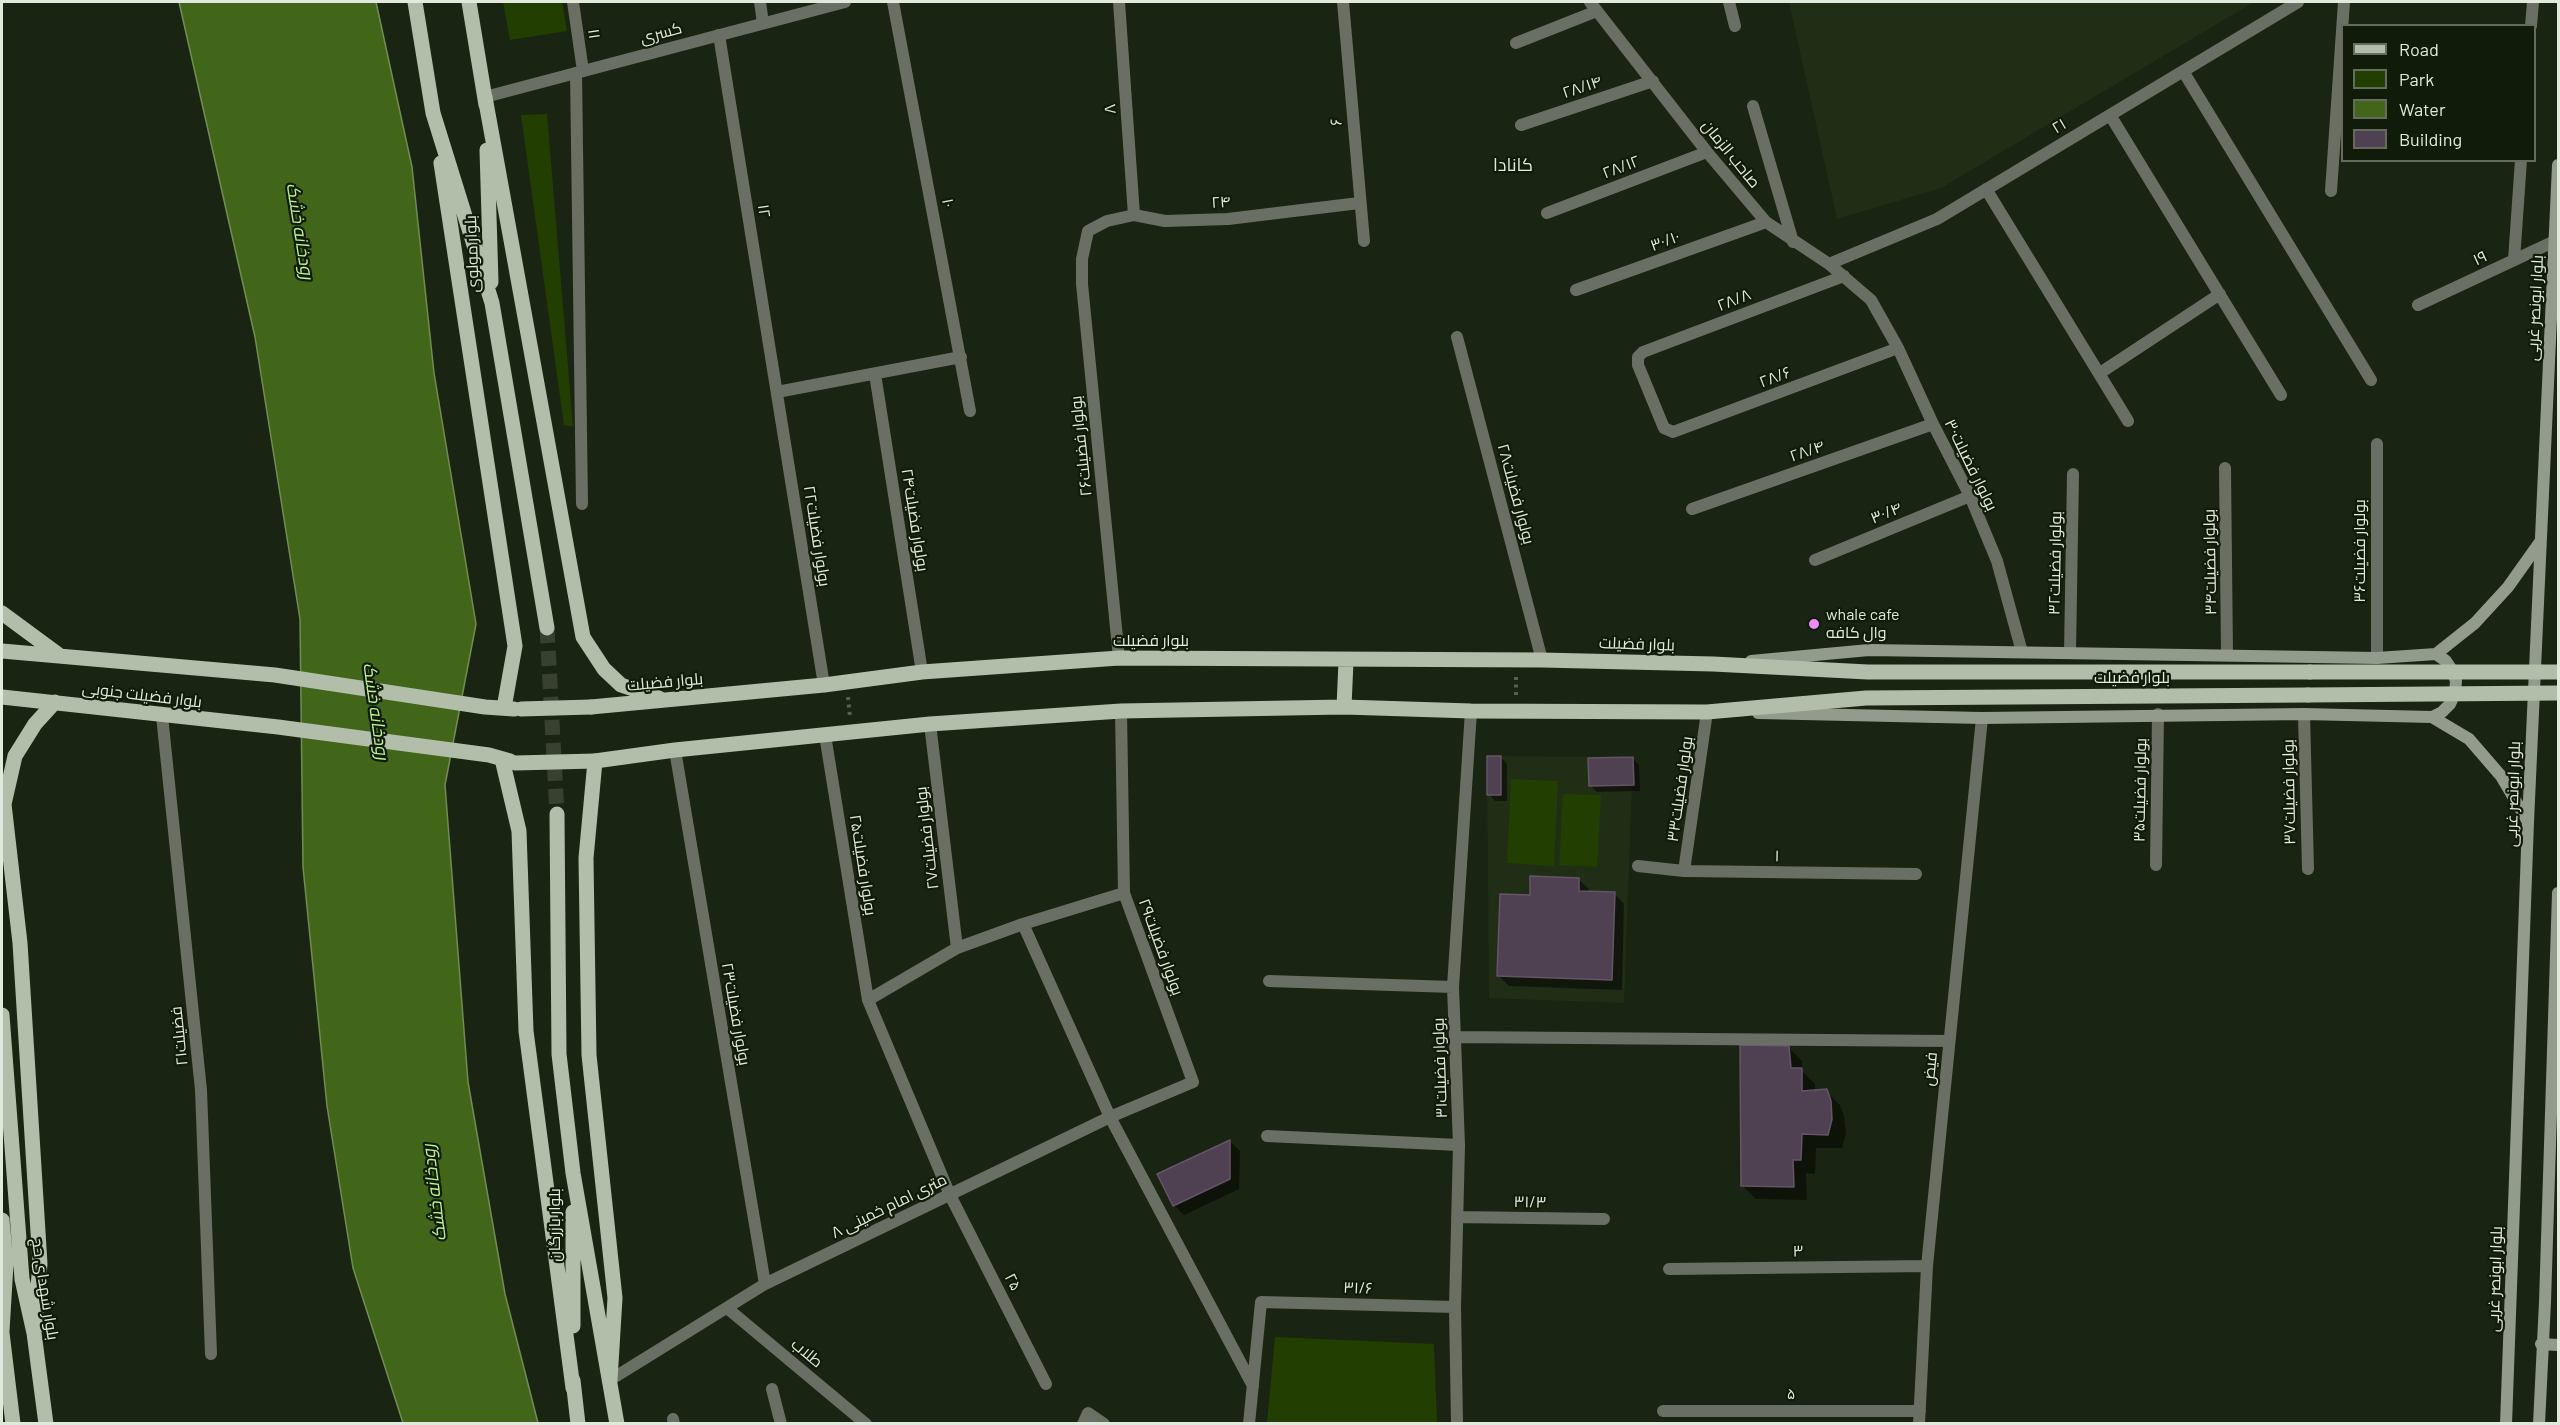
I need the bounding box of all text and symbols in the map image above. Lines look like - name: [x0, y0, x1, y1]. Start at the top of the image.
- street label: کسری: [638, 18, 684, 48]
- legend: [2341, 24, 2536, 162]
- street label: ۱۱: [584, 28, 604, 40]
- text: Road: [2399, 38, 2439, 60]
- text: Park: [2399, 68, 2434, 90]
- street label: ۲۸/۱۴: [1560, 72, 1604, 102]
- text: Water: [2399, 98, 2446, 120]
- street label: ۸: [1100, 103, 1120, 115]
- street label: ۲۱: [2048, 114, 2070, 138]
- street label: صاحب الزمان: [1698, 116, 1764, 192]
- street label: ۶: [1326, 117, 1346, 127]
- text: Building: [2399, 128, 2462, 150]
- street label: ۲۸/۱۲: [1600, 151, 1642, 183]
- district label: کانادا: [1493, 154, 1533, 176]
- water label: رودخانه خشک: [282, 181, 318, 281]
- street label: ۲۴: [1211, 192, 1231, 212]
- street label: ۱۰: [938, 197, 958, 209]
- street label: ۱۲: [753, 203, 775, 219]
- street label: بلوار مولوی: [461, 215, 483, 293]
- street label: ۳۰/۱۰: [1648, 227, 1682, 255]
- street label: ۱۹: [2470, 247, 2490, 269]
- street label: بلوار ابونصر غربی: [2523, 255, 2547, 361]
- street label: ۲۸/۸: [1714, 285, 1754, 315]
- street label: ۲۸/۶: [1756, 362, 1794, 392]
- street label: بولوار فضیلت۲۶: [1066, 395, 1096, 497]
- street label: بولوار فضیلت۳۰: [1941, 416, 2001, 514]
- street label: ۲۸/۴: [1787, 436, 1827, 466]
- street label: بولوار فضیلت۲۸: [1493, 442, 1539, 546]
- street label: بولوار فضیلت۲۴: [897, 467, 933, 573]
- street label: بولوار فضیلت۲۲: [800, 484, 834, 588]
- street label: ۳۰/۴: [1868, 498, 1904, 528]
- street label: بولوار فضیلت۳۶: [2350, 499, 2370, 603]
- street label: بولوار فضیلت۳۴: [2199, 509, 2221, 615]
- street label: بولوار فضیلت۳۲: [2044, 511, 2066, 615]
- place label: whale cafe وال کافه: [1826, 605, 1900, 643]
- marker: whale cafe وال کافه: [1807, 617, 1821, 631]
- street label: بلوار فضیلت: [1113, 631, 1189, 651]
- street label: بلوار فضیلت: [1599, 633, 1675, 655]
- water label: رودخانه خشک: [359, 661, 393, 761]
- street label: بلوار فضیلت: [2094, 668, 2170, 688]
- street label: بلوار فضیلت: [626, 669, 704, 695]
- street label: بلوار فضیلت جنوبی: [81, 678, 203, 712]
- street label: بولوار فضیلت۳۳: [1663, 735, 1697, 843]
- street label: بولوار فضیلت۳۵: [2129, 738, 2151, 842]
- street label: بولوار فضیلت۳۷: [2278, 739, 2300, 845]
- street label: بلوار ابونصر غربی: [2502, 741, 2524, 847]
- street label: بولوار فضیلت۲۷: [911, 786, 943, 890]
- street label: بولوار فضیلت۲۵: [846, 813, 880, 917]
- street label: ۱: [1774, 846, 1780, 866]
- street label: بولوار فضیلت۲۹: [1135, 896, 1187, 998]
- street label: بولوار فضیلت۲۳: [718, 961, 754, 1067]
- street label: فضیلت۲۱: [166, 1005, 192, 1067]
- street label: بولوار فضیلت۳۱: [1429, 1017, 1451, 1119]
- street label: فیض: [1919, 1051, 1941, 1087]
- water label: رودخانه خشک: [417, 1143, 451, 1243]
- street label: ۸ متری امام خمینی: [828, 1170, 950, 1242]
- street label: بلوار بازرگان: [545, 1188, 565, 1262]
- street label: ۳۱/۳: [1513, 1192, 1547, 1212]
- street label: بلوار ابونصر غربی: [2484, 1226, 2506, 1332]
- street label: بلوار شهدای حج: [27, 1237, 63, 1341]
- street label: ۳: [1792, 1241, 1804, 1261]
- street label: ۲۵: [1001, 1270, 1025, 1294]
- street label: ۳۱/۶: [1343, 1278, 1373, 1298]
- street label: طلاب: [787, 1334, 827, 1372]
- street label: ۵: [1787, 1384, 1795, 1404]

